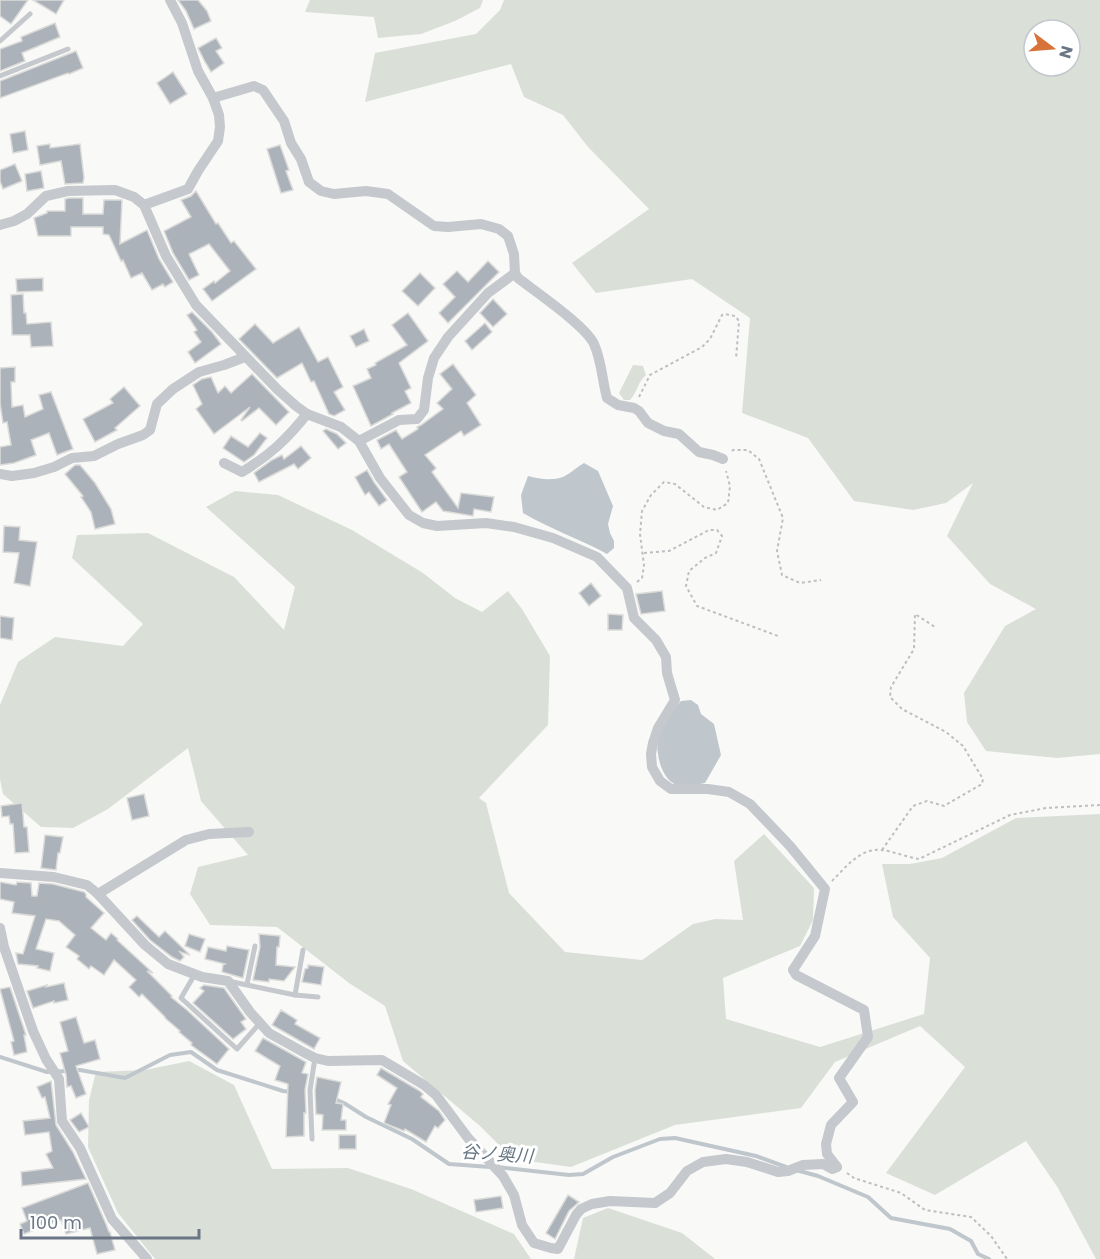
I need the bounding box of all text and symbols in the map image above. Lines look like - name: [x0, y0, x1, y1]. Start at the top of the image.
- north arrow: [1022, 18, 1082, 78]
- text: N: [1053, 43, 1079, 61]
- water label: 谷ノ奥川: [460, 1139, 536, 1169]
- scale bar: [21, 1202, 200, 1240]
- text: 100 m: [30, 1210, 82, 1235]

